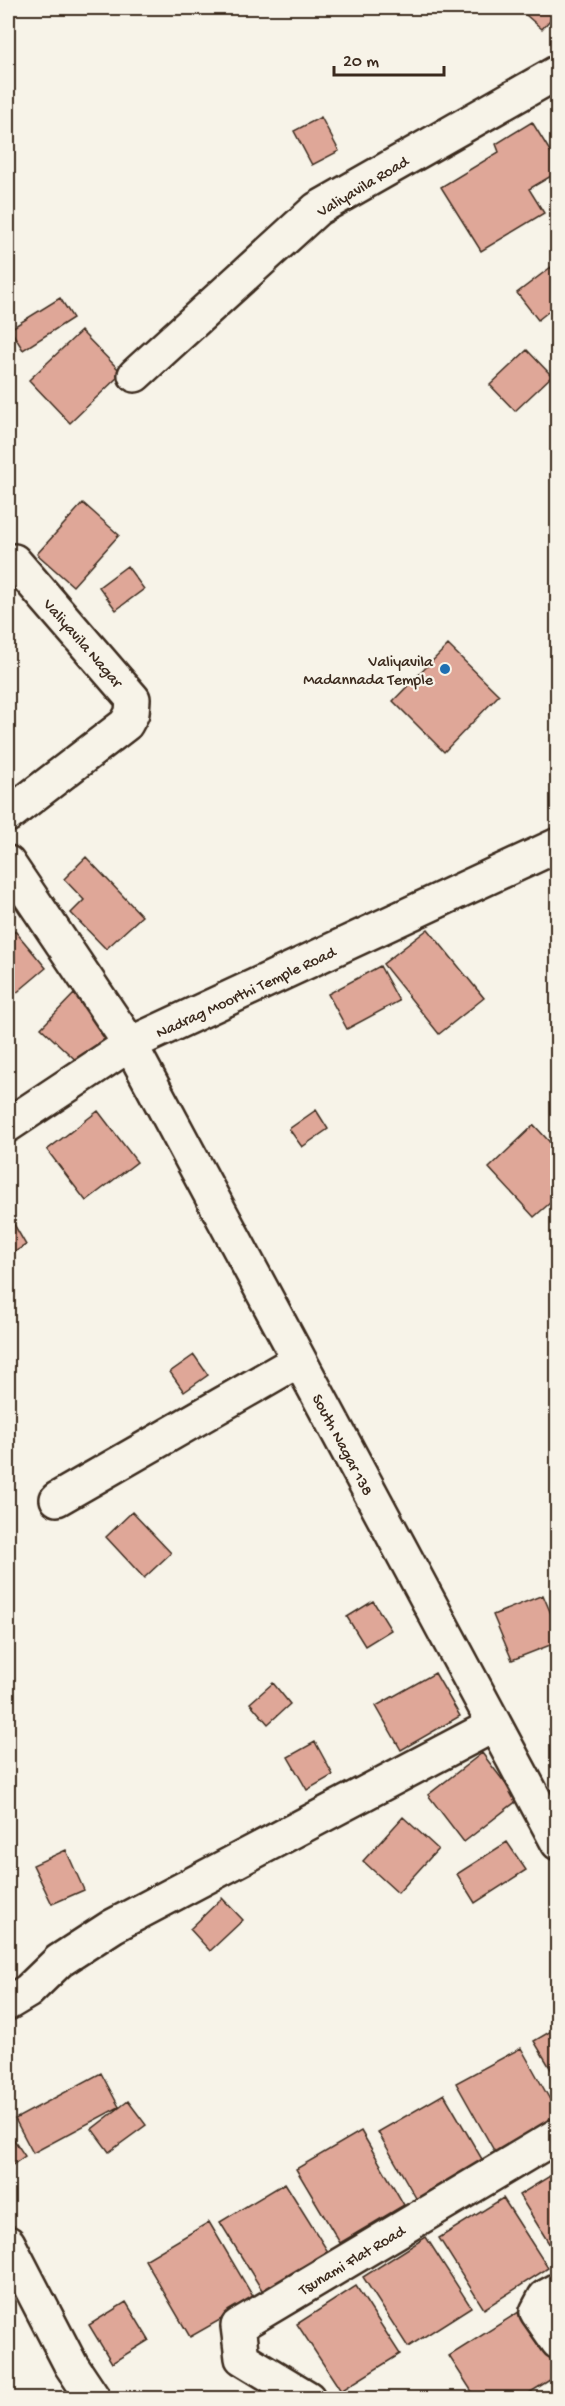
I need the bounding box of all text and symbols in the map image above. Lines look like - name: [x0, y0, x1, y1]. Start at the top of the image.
- scale bar: [334, 39, 444, 77]
- text: 20 m: [343, 52, 379, 73]
- street label: Valiyavila Road: [314, 152, 414, 223]
- street label: Valiyavila Nagar: [37, 595, 126, 694]
- place label: Valiyavila Madannada Temple: [303, 654, 434, 691]
- marker: Valiyavila Madannada Temple: [438, 662, 452, 676]
- street label: Nadrag Moorthi Temple Road: [154, 943, 341, 1044]
- street label: South Nagar 138: [306, 1392, 376, 1500]
- street label: Tsunami Flat Road: [295, 2222, 411, 2302]

